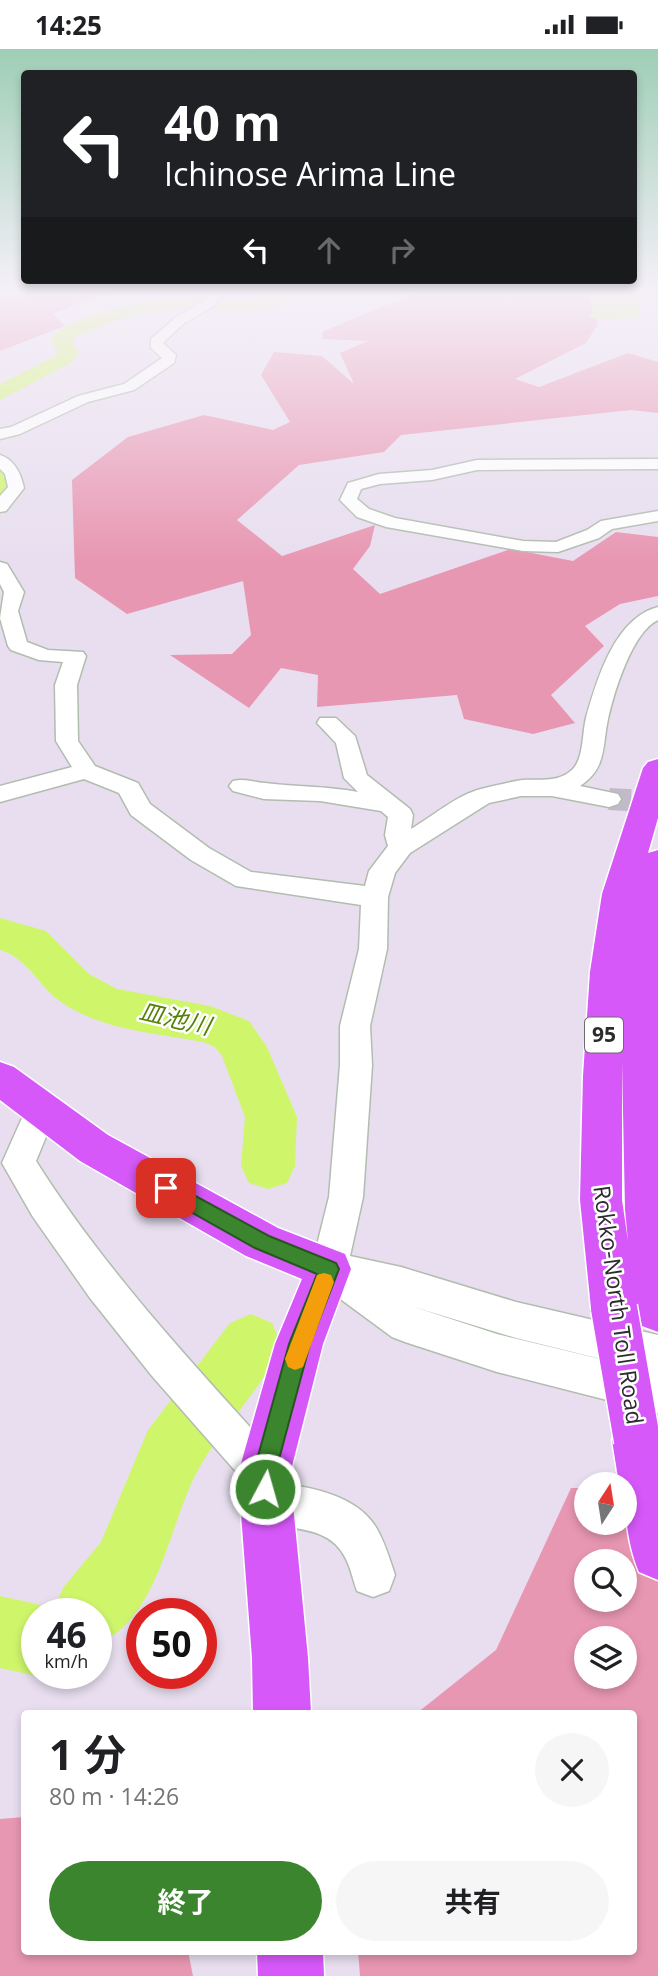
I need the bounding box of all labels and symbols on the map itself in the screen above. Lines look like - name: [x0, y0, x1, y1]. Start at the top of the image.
- water label: 皿池川: [137, 993, 217, 1042]
- road number: 95: [585, 1017, 623, 1053]
- pin: [136, 1158, 196, 1218]
- street label: Rokko-North Toll Road: [586, 1183, 652, 1427]
- position arrow: [228, 1452, 302, 1526]
- north arrow: [574, 1472, 637, 1535]
- speed limit sign: 50: [126, 1598, 217, 1689]

